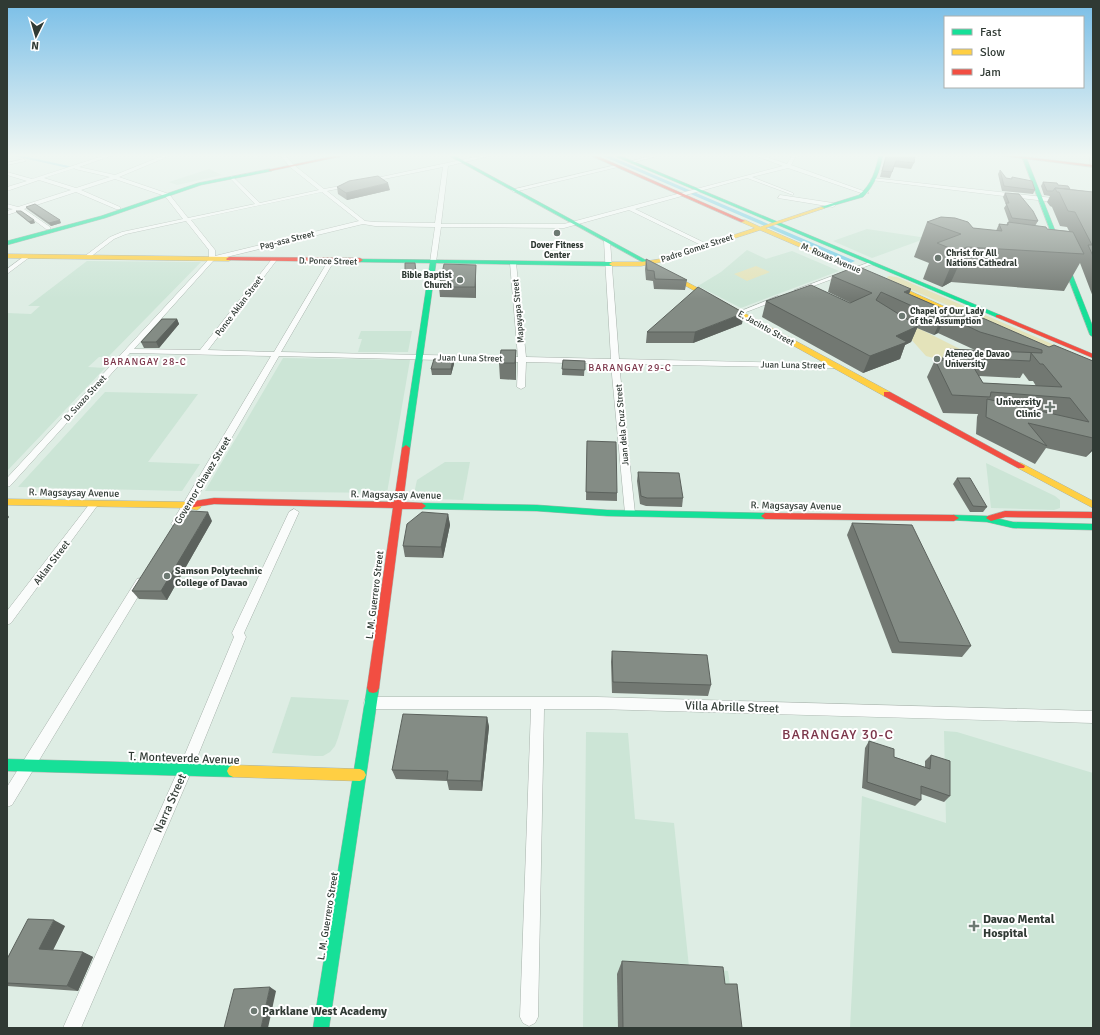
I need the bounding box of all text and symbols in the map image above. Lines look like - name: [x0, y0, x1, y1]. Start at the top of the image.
- north arrow: [16, 16, 56, 56]
- legend: [944, 16, 1084, 88]
- text: Fast: [980, 25, 1001, 40]
- text: N: [31, 39, 40, 52]
- text: Slow: [980, 45, 1005, 60]
- text: Jam: [980, 65, 1001, 80]
- street label: Pag-asa Street: [259, 228, 316, 253]
- marker: Dover Fitness Center: [552, 228, 562, 238]
- street label: Padre Gomez Street: [660, 232, 735, 265]
- place label: Dover Fitness Center: [530, 240, 584, 261]
- street label: M. Roxas Avenue: [799, 241, 863, 276]
- place label: Christ for All Nations Cathedral: [946, 248, 1017, 269]
- marker: Christ for All Nations Cathedral: [933, 253, 943, 263]
- street label: D. Ponce Street: [299, 255, 357, 268]
- place label: Bible Baptist Church: [401, 270, 453, 291]
- street label: Ponce Aklan Street: [213, 274, 266, 339]
- marker: Bible Baptist Church: [455, 275, 465, 285]
- street label: Mapayapa Street: [510, 278, 527, 344]
- place label: Chapel of Our Lady of the Assumption: [910, 306, 985, 327]
- street label: E. Jacinto Street: [736, 308, 796, 348]
- marker: Chapel of Our Lady of the Assumption: [897, 311, 907, 321]
- place label: Ateneo de Davao University: [945, 349, 1010, 370]
- street label: Juan Luna Street: [438, 352, 502, 365]
- marker: Ateneo de Davao University: [932, 354, 942, 364]
- district label: BARANGAY 28-C: [103, 356, 187, 368]
- street label: Juan Luna Street: [761, 359, 825, 372]
- district label: BARANGAY 29-C: [588, 362, 672, 374]
- street label: D. Suazo Street: [62, 373, 109, 424]
- street label: Juan dela Cruz Street: [613, 384, 632, 466]
- place label: University Clinic: [996, 396, 1041, 420]
- marker: University Clinic: [1044, 401, 1056, 413]
- street label: Governor Chavez Street: [172, 434, 234, 526]
- street label: R. Magsaysay Avenue: [29, 486, 119, 500]
- street label: R. Magsaysay Avenue: [351, 488, 441, 502]
- street label: R. Magsaysay Avenue: [751, 499, 841, 513]
- street label: Aklan Street: [31, 538, 73, 587]
- street label: L. M. Guerrero Street: [364, 550, 386, 640]
- place label: Samson Polytechnic College of Davao: [175, 565, 263, 589]
- marker: Samson Polytechnic College of Davao: [162, 571, 172, 581]
- street label: Villa Abrille Street: [685, 698, 779, 717]
- district label: BARANGAY 30-C: [782, 726, 894, 743]
- street label: T. Monteverde Avenue: [128, 749, 240, 768]
- street label: Narra Street: [151, 771, 190, 835]
- street label: L. M. Guerrero Street: [315, 871, 341, 961]
- place label: Davao Mental Hospital: [983, 912, 1055, 941]
- marker: Davao Mental Hospital: [968, 920, 980, 932]
- place label: Parklane West Academy: [262, 1004, 387, 1019]
- marker: Parklane West Academy: [249, 1006, 259, 1016]

